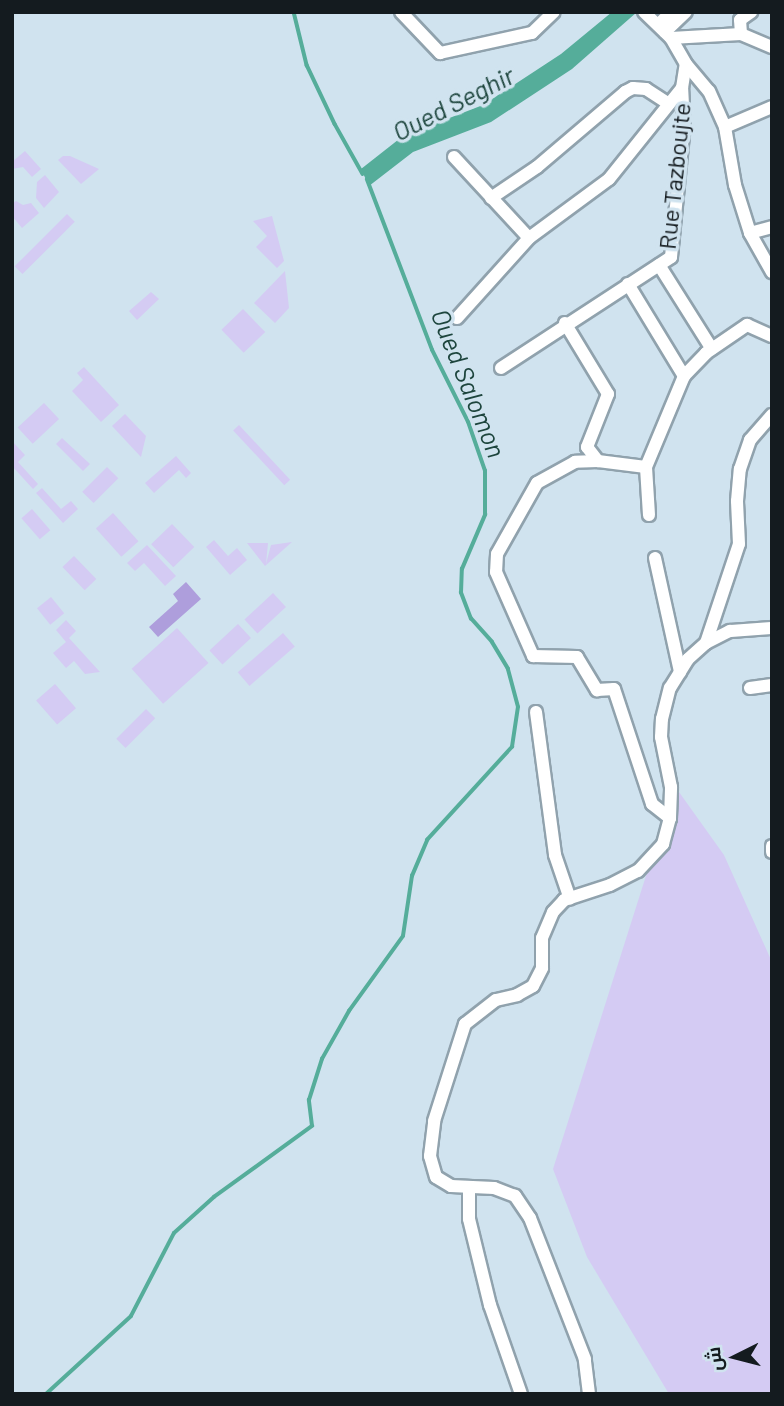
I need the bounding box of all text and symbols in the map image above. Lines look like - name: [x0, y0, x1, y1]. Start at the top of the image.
- water label: Oued Seghir: [387, 59, 519, 147]
- street label: Rue Tazboujte: [652, 101, 696, 251]
- water label: Oued Salomon: [425, 304, 513, 462]
- north arrow: [700, 1322, 770, 1392]
- text: ش: [701, 1346, 726, 1373]

